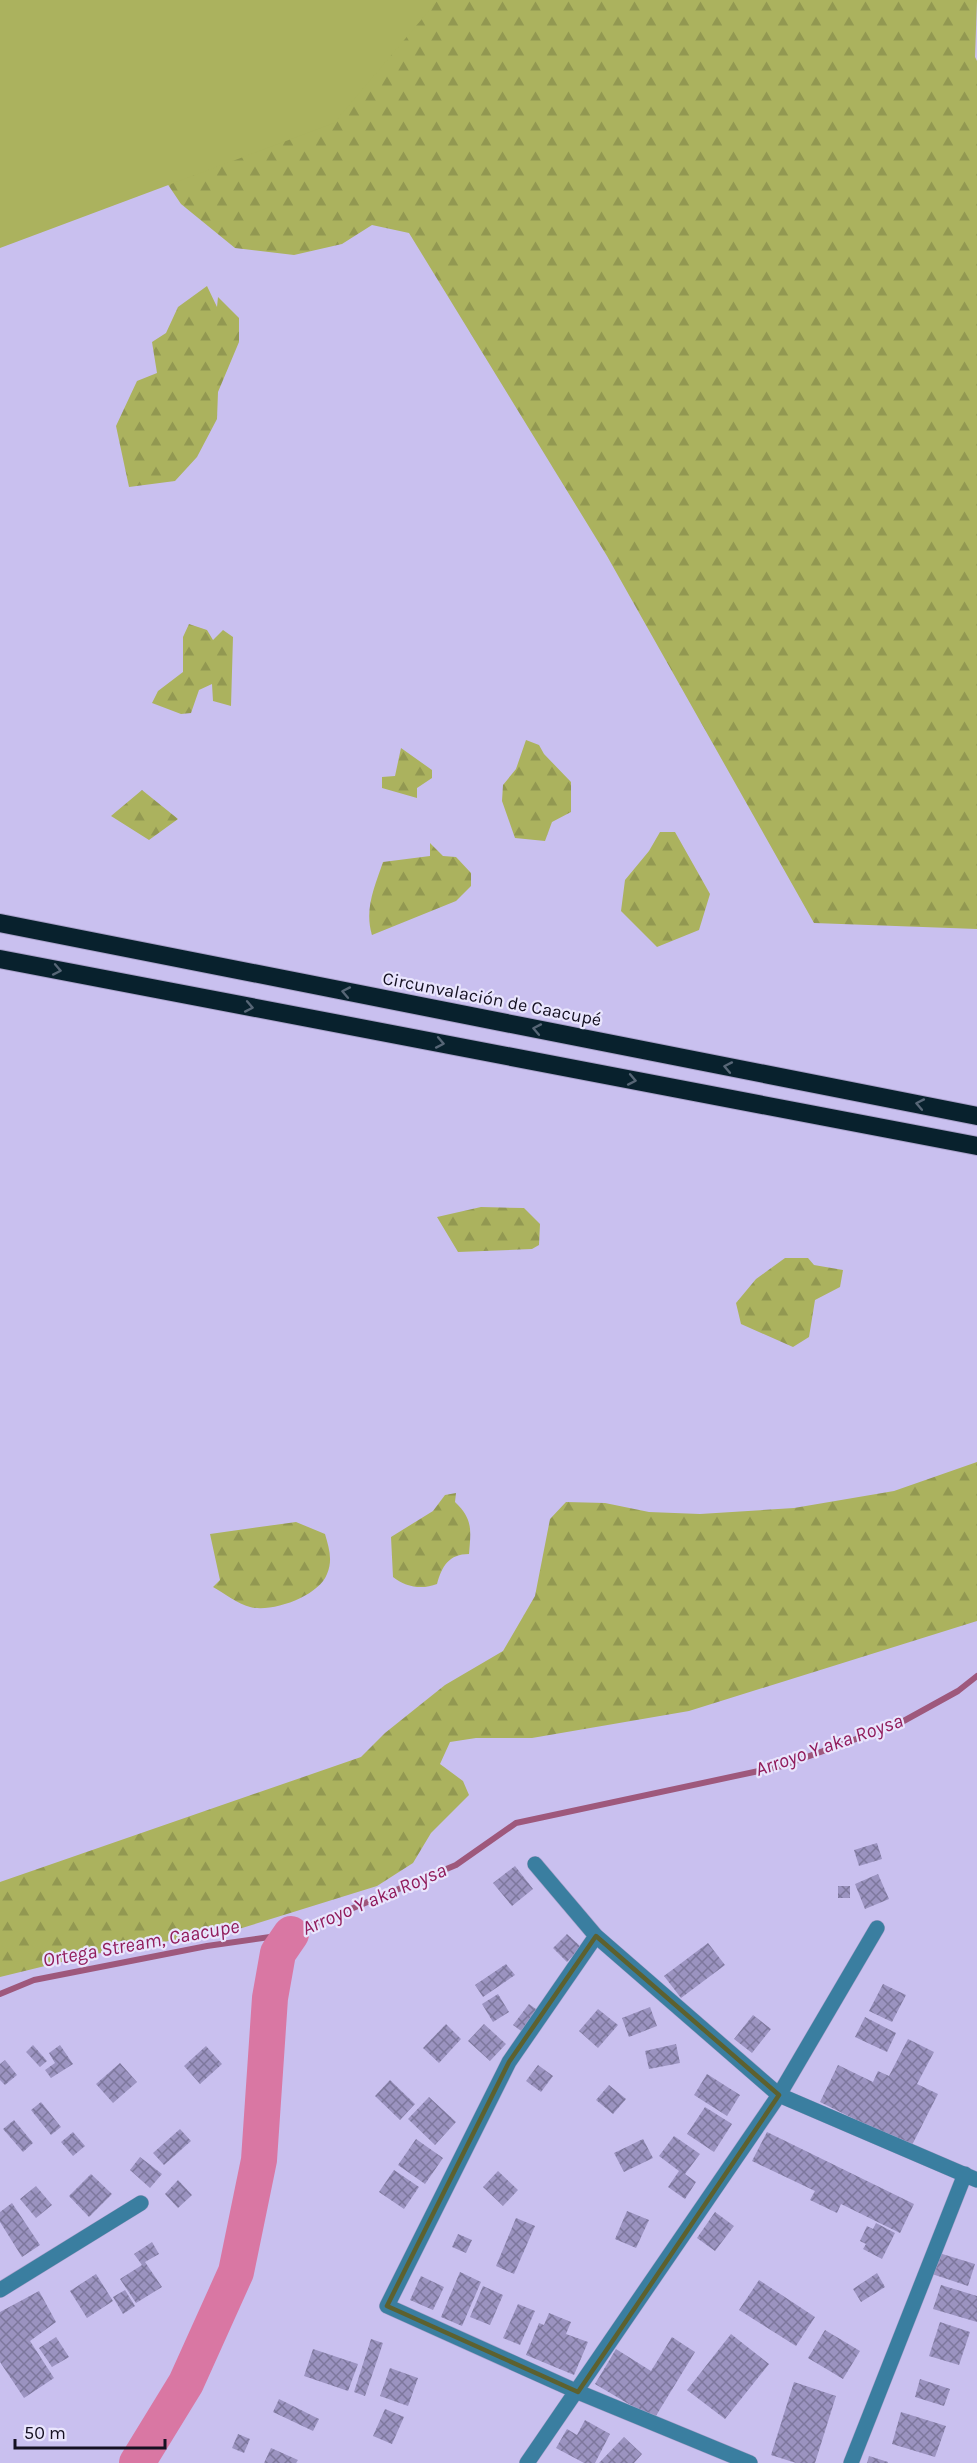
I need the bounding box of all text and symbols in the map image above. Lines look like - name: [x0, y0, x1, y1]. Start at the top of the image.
- one-way arrow: [52, 963, 62, 976]
- street label: Circunvalación de Caacupé: [381, 967, 603, 1031]
- one-way arrow: [341, 986, 351, 999]
- one-way arrow: [244, 1000, 254, 1013]
- one-way arrow: [532, 1023, 542, 1036]
- one-way arrow: [435, 1036, 445, 1049]
- one-way arrow: [724, 1061, 734, 1074]
- one-way arrow: [627, 1073, 637, 1086]
- one-way arrow: [915, 1099, 925, 1112]
- water label: Arroyo Y aka Roysa: [752, 1709, 906, 1781]
- water label: Arroyo Y aka Roysa: [298, 1858, 450, 1940]
- water label: Ortega Stream, Caacupe: [41, 1914, 241, 1972]
- scale bar: [15, 2412, 165, 2450]
- text: 50 m: [24, 2422, 66, 2444]

